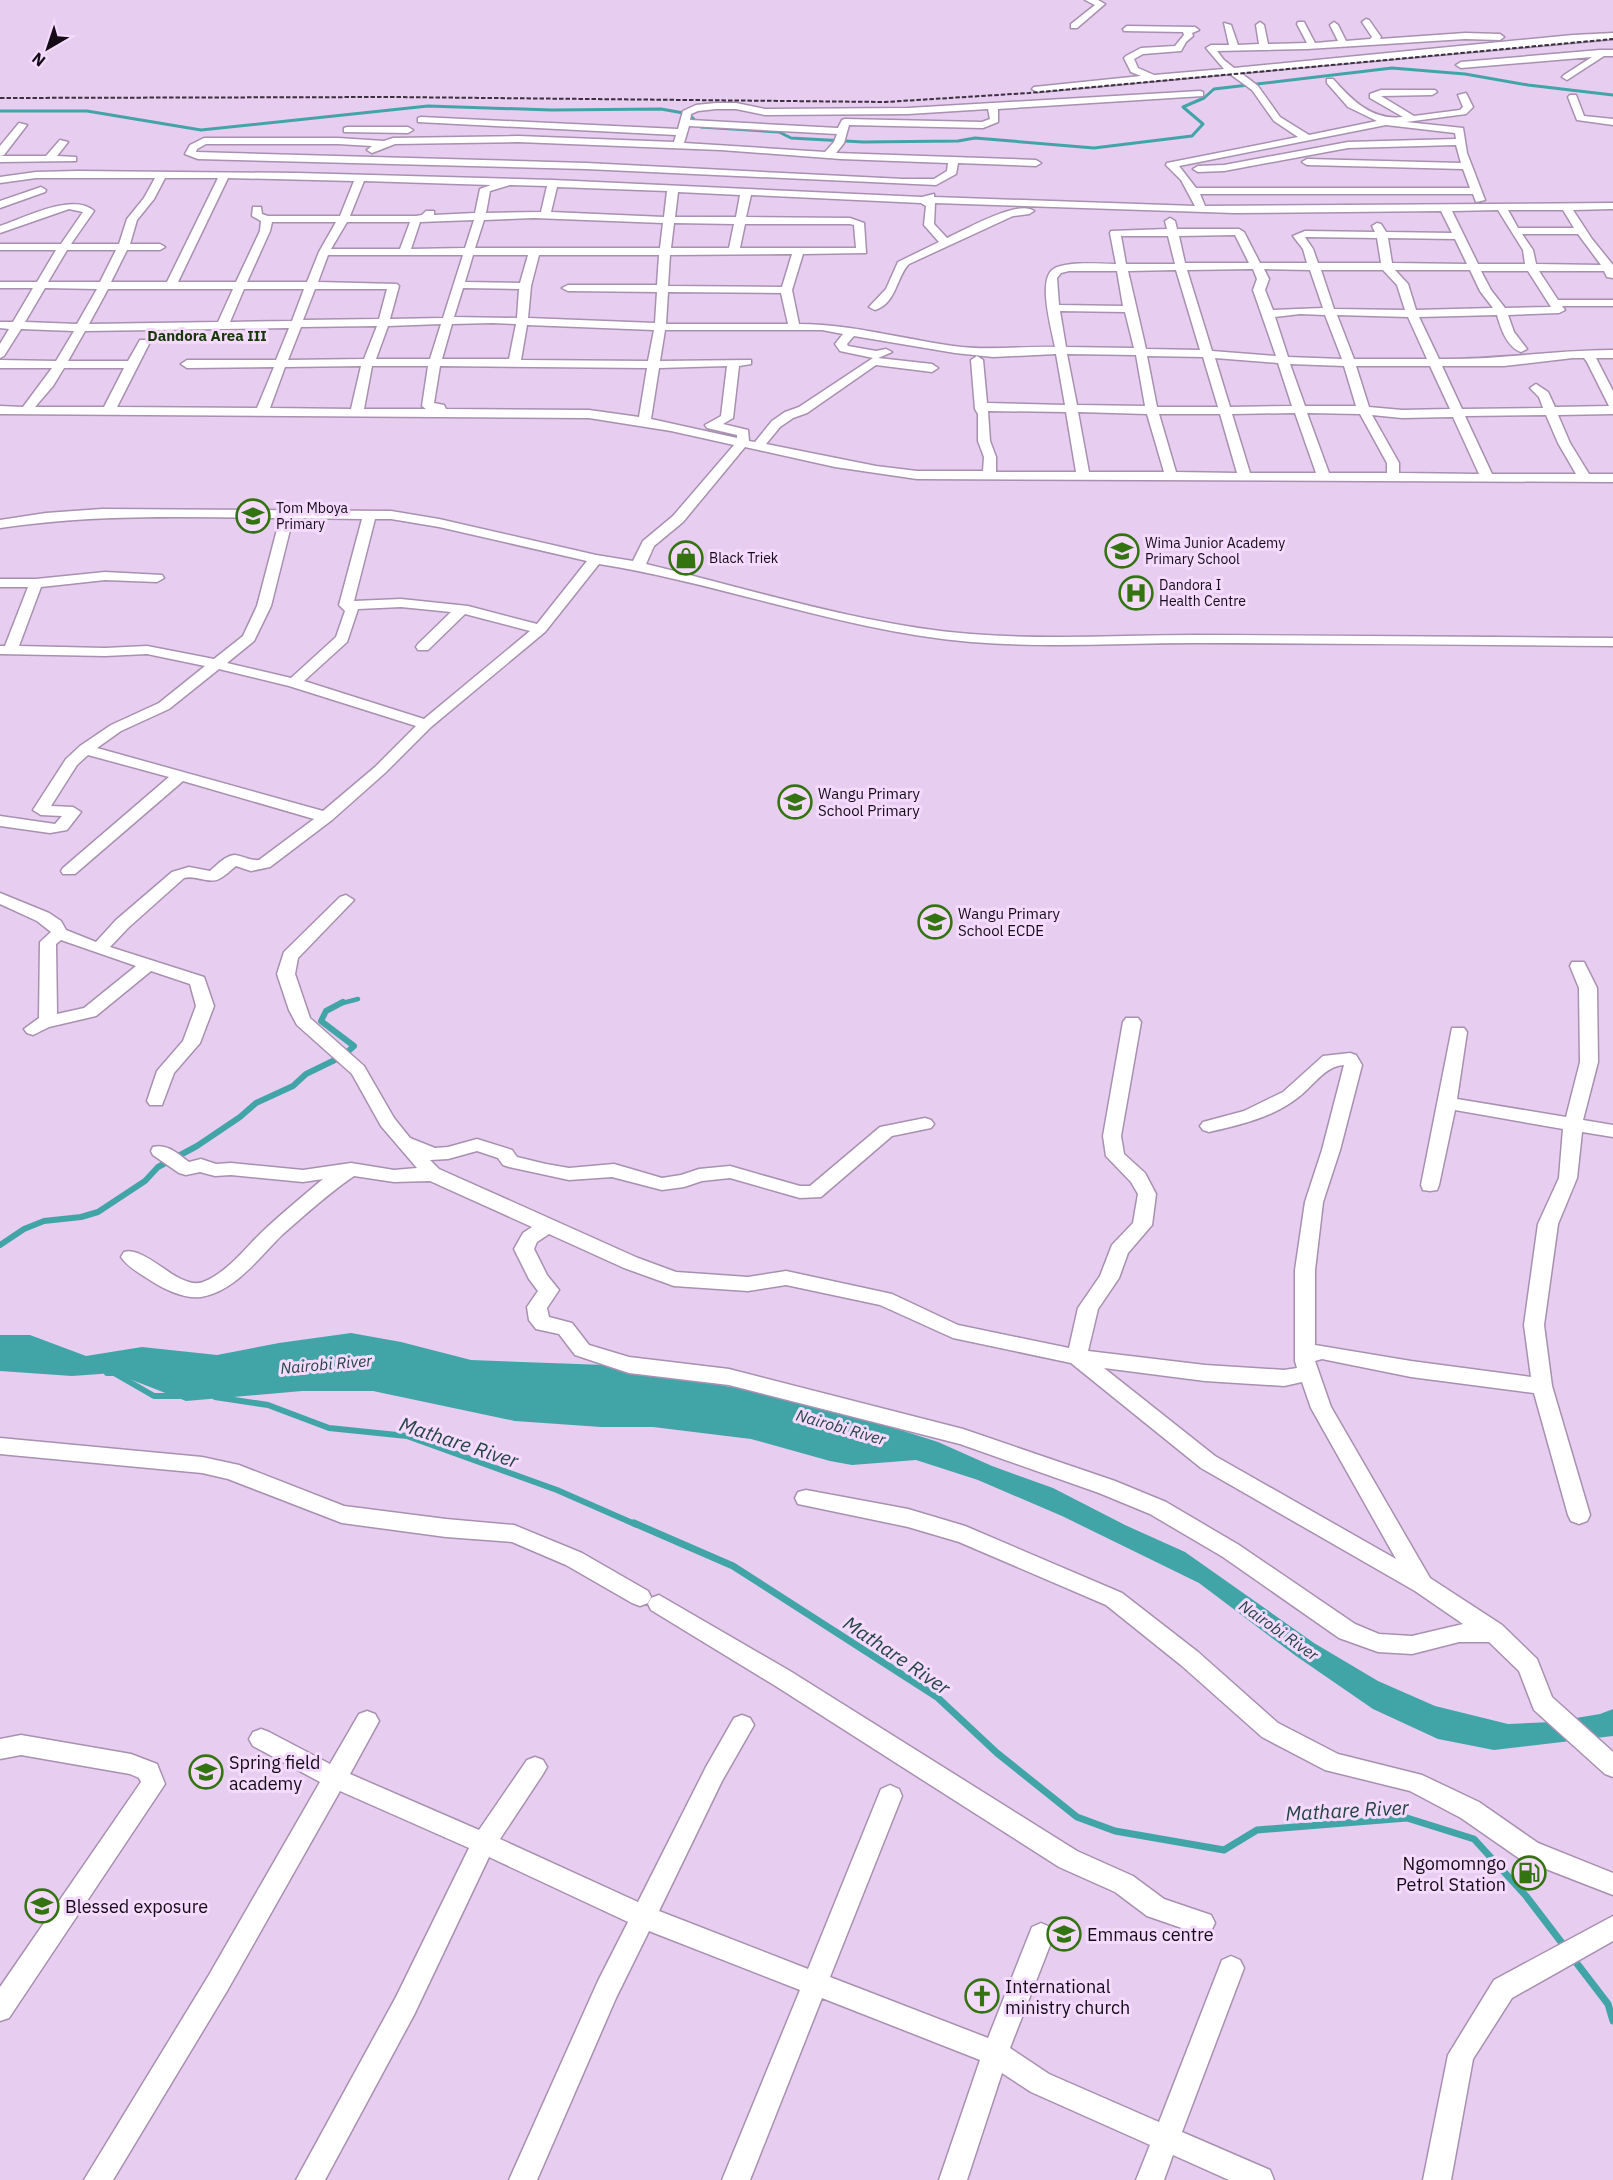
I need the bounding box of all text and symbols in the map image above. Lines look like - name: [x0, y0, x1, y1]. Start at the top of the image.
- north arrow: [18, 18, 78, 78]
- text: N: [28, 48, 49, 71]
- district label: Dandora Area III: [147, 326, 267, 345]
- school or university icon: Tom Mboya Primary: [235, 498, 271, 534]
- place label: Tom Mboya Primary: [276, 499, 349, 533]
- school or university icon: Wima Junior Academy Primary School: [1104, 533, 1140, 569]
- place label: Wima Junior Academy Primary School: [1145, 534, 1285, 568]
- shop icon: Black Triek: [668, 540, 704, 576]
- place label: Black Triek: [709, 549, 779, 567]
- hospital icon: Dandora I Health Centre: [1118, 575, 1154, 611]
- place label: Dandora I Health Centre: [1159, 576, 1246, 610]
- school or university icon: Wangu Primary School Primary: [777, 784, 813, 820]
- place label: Wangu Primary School Primary: [818, 784, 921, 820]
- school or university icon: Wangu Primary School ECDE: [917, 904, 953, 940]
- place label: Wangu Primary School ECDE: [958, 904, 1061, 940]
- water label: Nairobi River: [279, 1350, 374, 1378]
- water label: Nairobi River: [794, 1405, 889, 1450]
- water label: Mathare River: [396, 1410, 523, 1474]
- water label: Nairobi River: [1236, 1595, 1323, 1665]
- water label: Mathare River: [838, 1609, 956, 1701]
- place label: Spring field academy: [229, 1751, 320, 1795]
- school or university icon: Spring field academy: [188, 1754, 224, 1790]
- water label: Mathare River: [1285, 1793, 1410, 1827]
- place label: Ngomomngo Petrol Station: [1396, 1852, 1506, 1896]
- fuel station icon: Ngomomngo Petrol Station: [1511, 1855, 1547, 1891]
- school or university icon: Blessed exposure: [24, 1888, 60, 1924]
- place label: Blessed exposure: [65, 1895, 208, 1918]
- school or university icon: Emmaus centre: [1046, 1916, 1082, 1952]
- place label: Emmaus centre: [1087, 1923, 1214, 1946]
- place label: International ministry church: [1005, 1975, 1130, 2019]
- church icon: International ministry church: [964, 1978, 1000, 2014]

